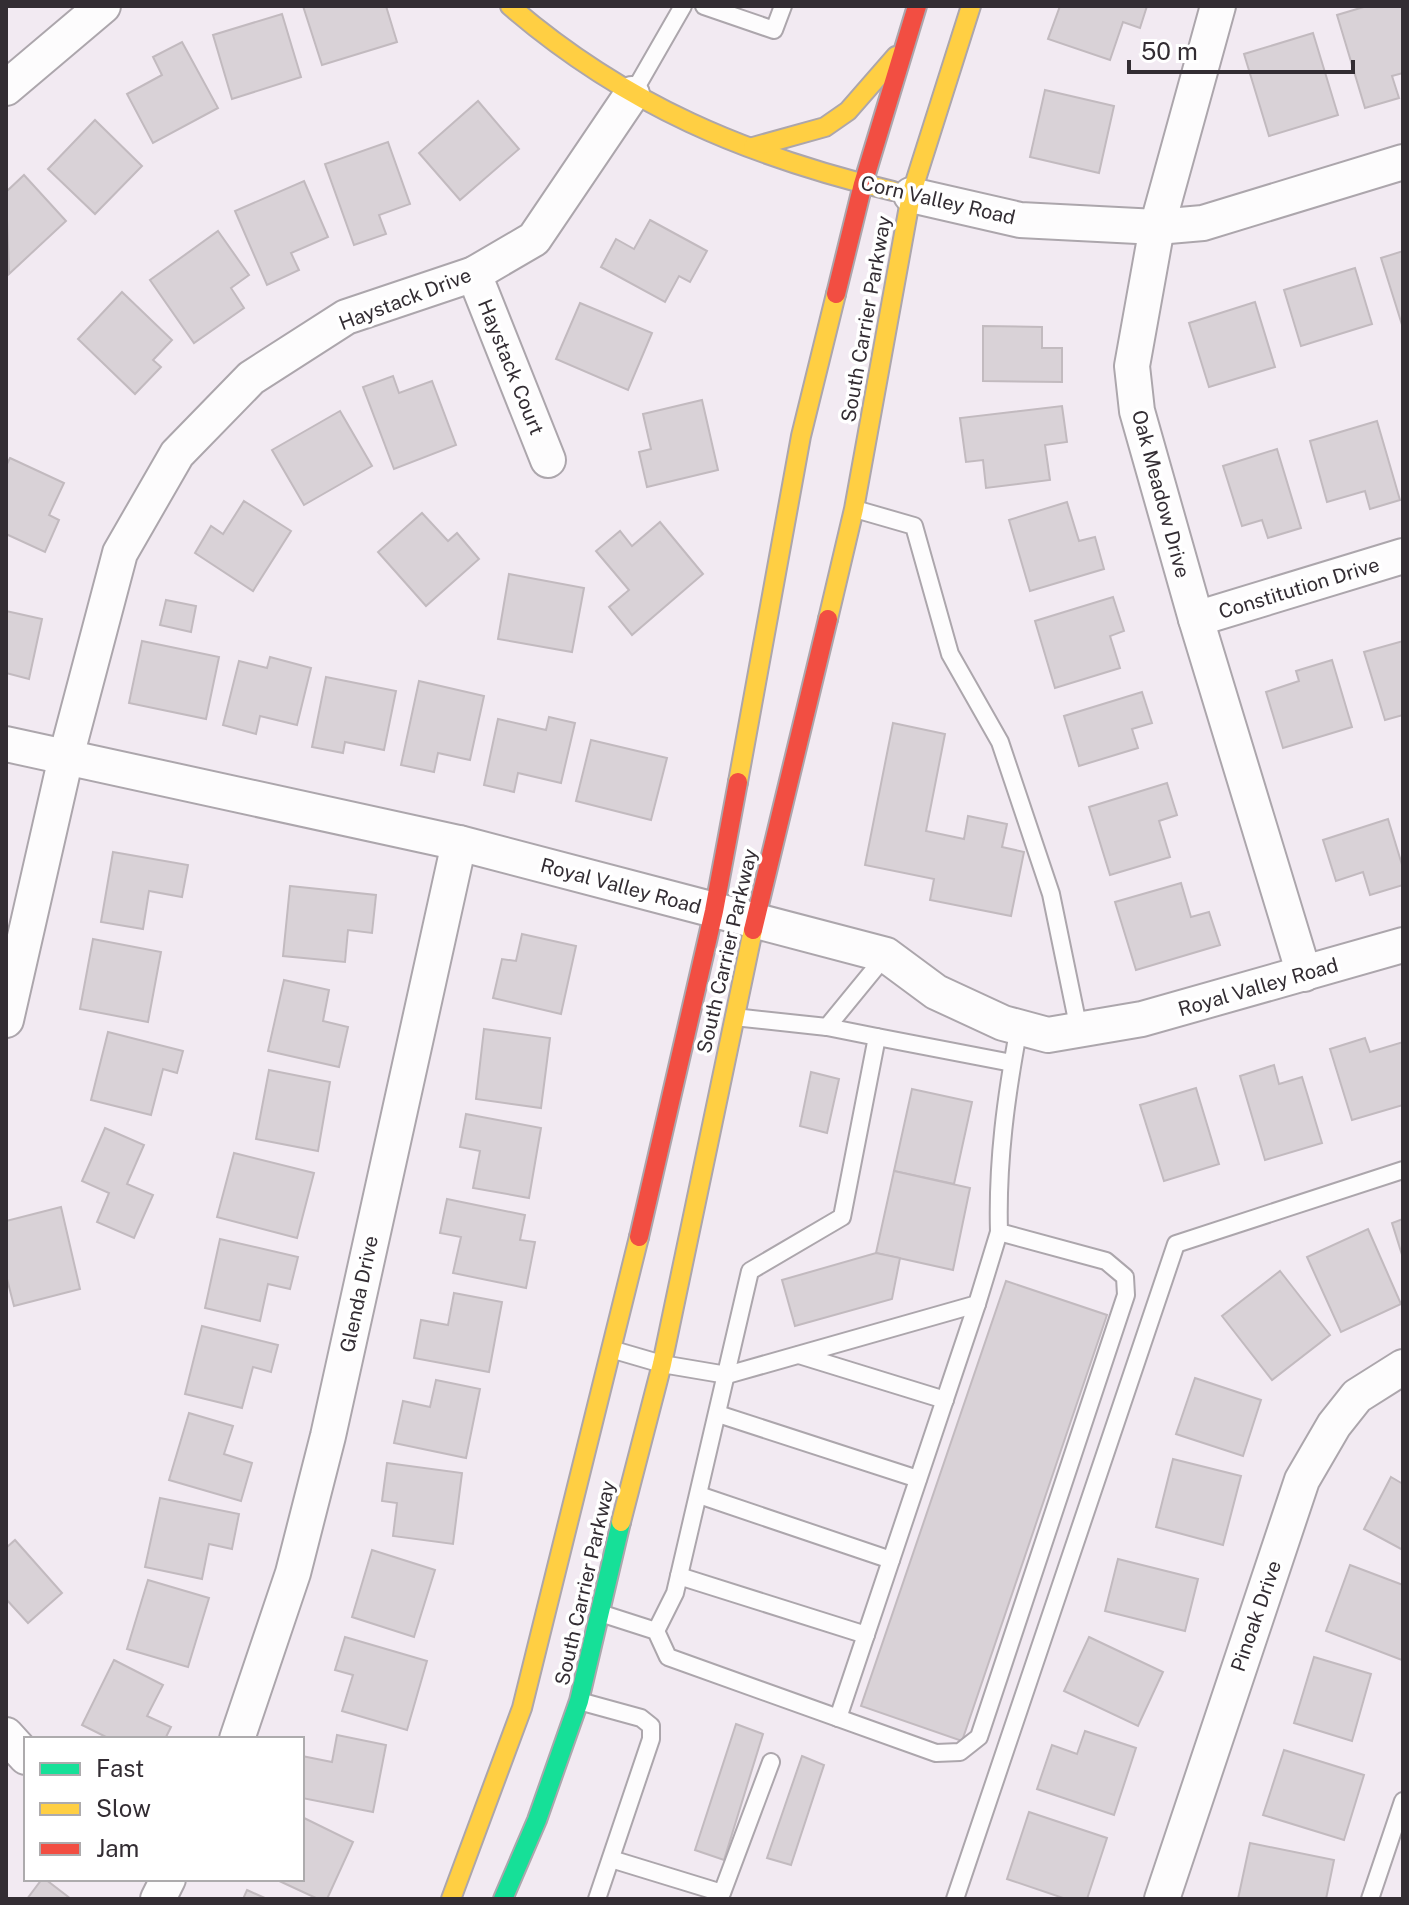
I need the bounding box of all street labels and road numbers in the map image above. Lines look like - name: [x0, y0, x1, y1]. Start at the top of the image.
- street label: Corn Valley Road: [858, 171, 1018, 229]
- street label: South Carrier Parkway: [836, 213, 896, 424]
- street label: Haystack Drive: [335, 263, 475, 335]
- street label: Haystack Court: [473, 296, 549, 438]
- street label: Oak Meadow Drive: [1127, 407, 1195, 581]
- street label: Constitution Drive: [1216, 552, 1382, 624]
- street label: South Carrier Parkway: [692, 846, 762, 1056]
- street label: Royal Valley Road: [538, 853, 704, 919]
- street label: Royal Valley Road: [1175, 953, 1341, 1021]
- street label: Glenda Drive: [335, 1233, 383, 1355]
- street label: South Carrier Parkway: [550, 1478, 620, 1688]
- street label: Pinoak Drive: [1226, 1557, 1286, 1675]

